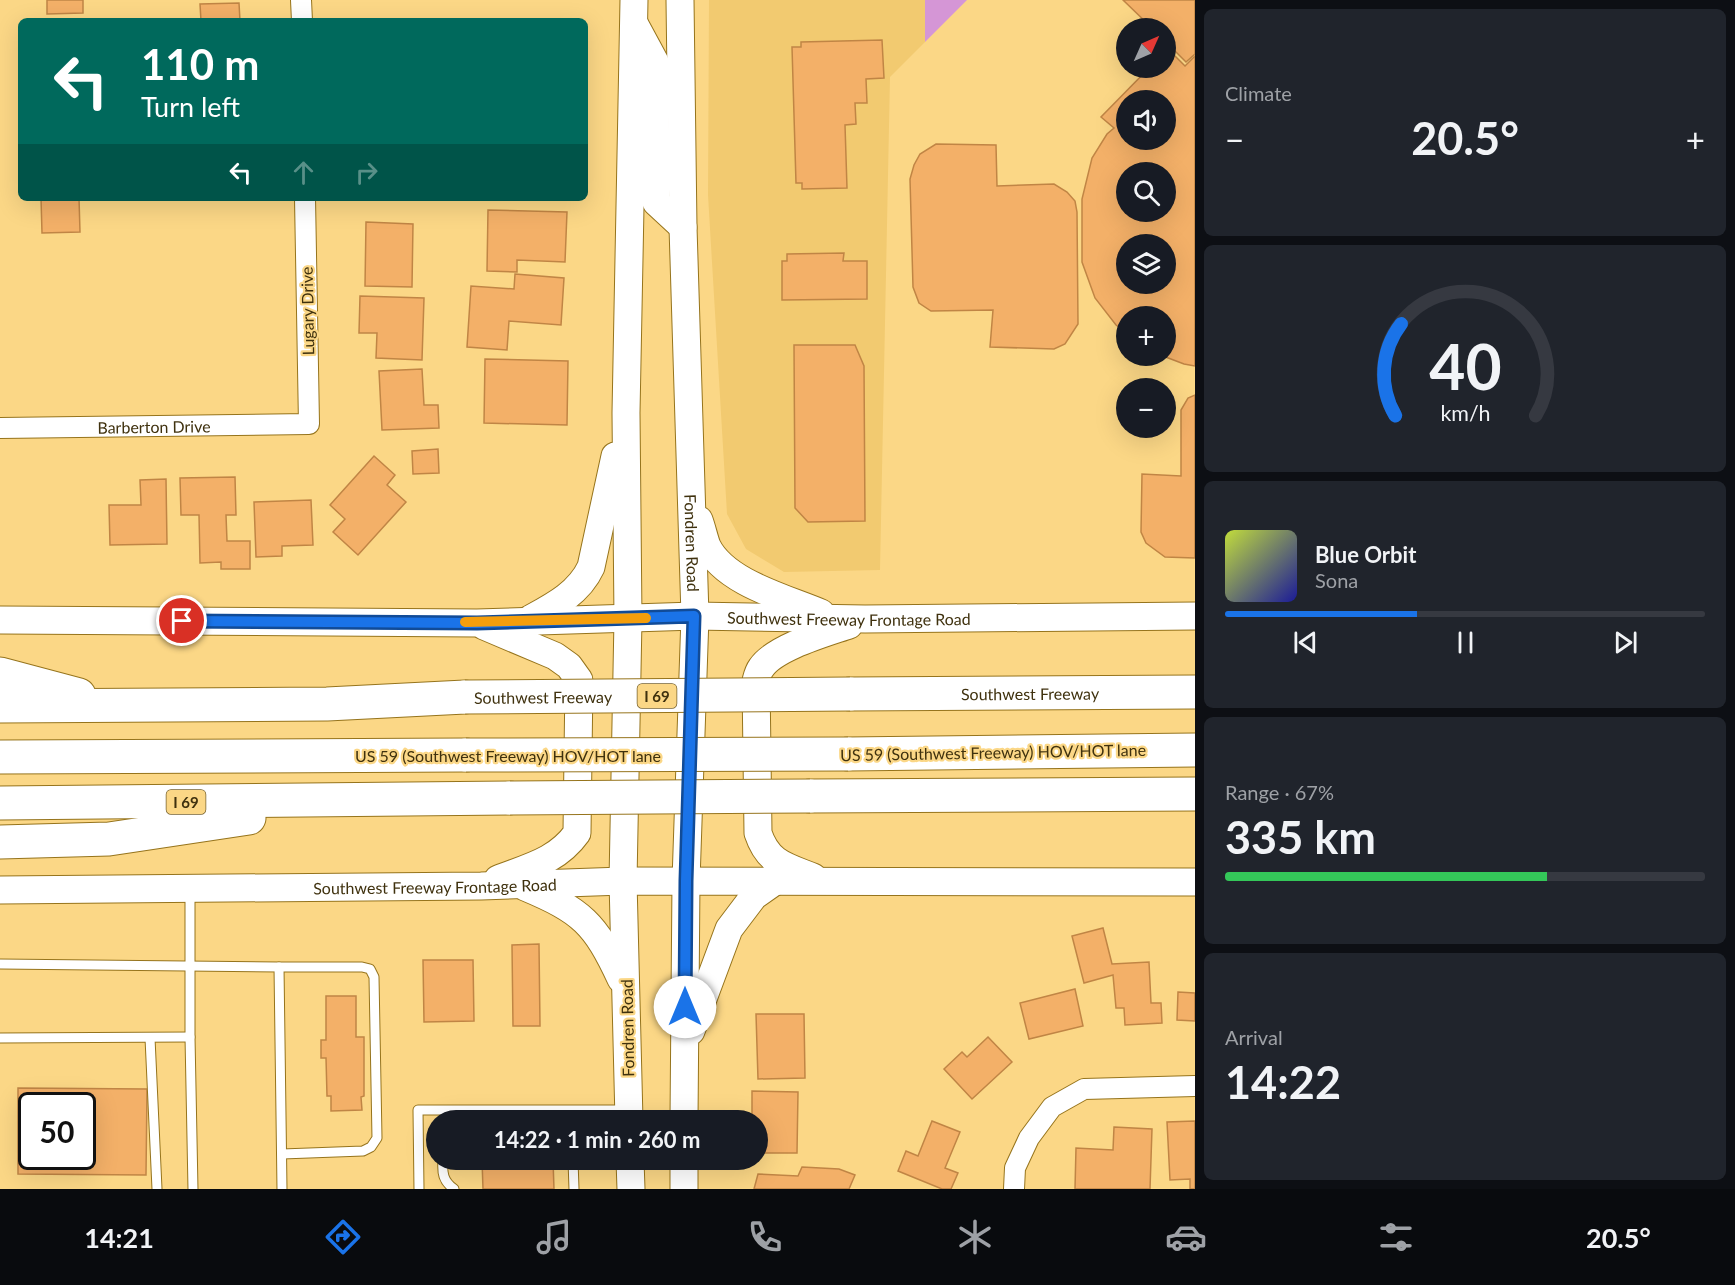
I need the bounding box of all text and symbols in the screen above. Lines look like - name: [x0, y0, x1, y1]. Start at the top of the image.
- north arrow: [1116, 18, 1176, 78]
- map controls: [1116, 18, 1176, 438]
- text: 110 m: [141, 39, 259, 89]
- icon: left: [42, 42, 120, 120]
- text: Climate: [1225, 81, 1292, 105]
- text: Turn left: [141, 90, 240, 123]
- button: sound: [1116, 90, 1176, 150]
- text: 20.5°: [1411, 111, 1519, 165]
- text: −: [1225, 119, 1244, 159]
- text: +: [1686, 119, 1705, 159]
- icon: left: [224, 156, 257, 189]
- icon: ahead: [287, 156, 320, 189]
- icon: right: [350, 156, 383, 189]
- button: search: [1116, 162, 1176, 222]
- button: layers: [1116, 234, 1176, 294]
- street label: Lugary Drive: [297, 266, 317, 356]
- button: +: [1116, 306, 1176, 366]
- text: 40: [1429, 328, 1501, 403]
- button: −: [1116, 378, 1176, 438]
- text: km/h: [1440, 400, 1490, 426]
- street label: Barberton Drive: [97, 416, 211, 436]
- street label: Fondren Road: [682, 494, 704, 592]
- text: Blue Orbit: [1315, 541, 1416, 568]
- text: Sona: [1315, 568, 1358, 592]
- pin: [156, 595, 207, 646]
- icon: arrive: [165, 604, 198, 637]
- street label: Southwest Freeway Frontage Road: [727, 607, 971, 629]
- icon: previous: [1289, 626, 1322, 659]
- icon: pause: [1449, 626, 1482, 659]
- icon: next: [1609, 626, 1642, 659]
- street label: Southwest Freeway: [961, 683, 1100, 703]
- road number: I 69: [638, 684, 676, 708]
- street label: Southwest Freeway: [474, 686, 613, 706]
- street label: US 59 (Southwest Freeway) HOV/HOT lane: [840, 740, 1146, 764]
- street label: US 59 (Southwest Freeway) HOV/HOT lane: [355, 746, 661, 765]
- text: Range · 67%: [1225, 780, 1334, 804]
- road number: I 69: [166, 790, 206, 814]
- text: 335 km: [1225, 810, 1376, 864]
- street label: Southwest Freeway Frontage Road: [313, 874, 557, 897]
- position arrow: [653, 975, 717, 1039]
- street label: Fondren Road: [617, 979, 637, 1077]
- text: Arrival: [1225, 1025, 1283, 1049]
- text: 14:22: [1225, 1055, 1341, 1109]
- speed limit sign: 50: [18, 1092, 96, 1170]
- text: 14:22 · 1 min · 260 m: [494, 1126, 700, 1153]
- icon: directions: [322, 1216, 364, 1258]
- icon: music: [533, 1216, 575, 1258]
- icon: phone: [744, 1216, 786, 1258]
- icon: climate: [954, 1216, 996, 1258]
- icon: car: [1165, 1216, 1207, 1258]
- icon: filters: [1375, 1216, 1417, 1258]
- text: 14:21: [84, 1221, 154, 1254]
- text: 20.5°: [1586, 1221, 1651, 1254]

